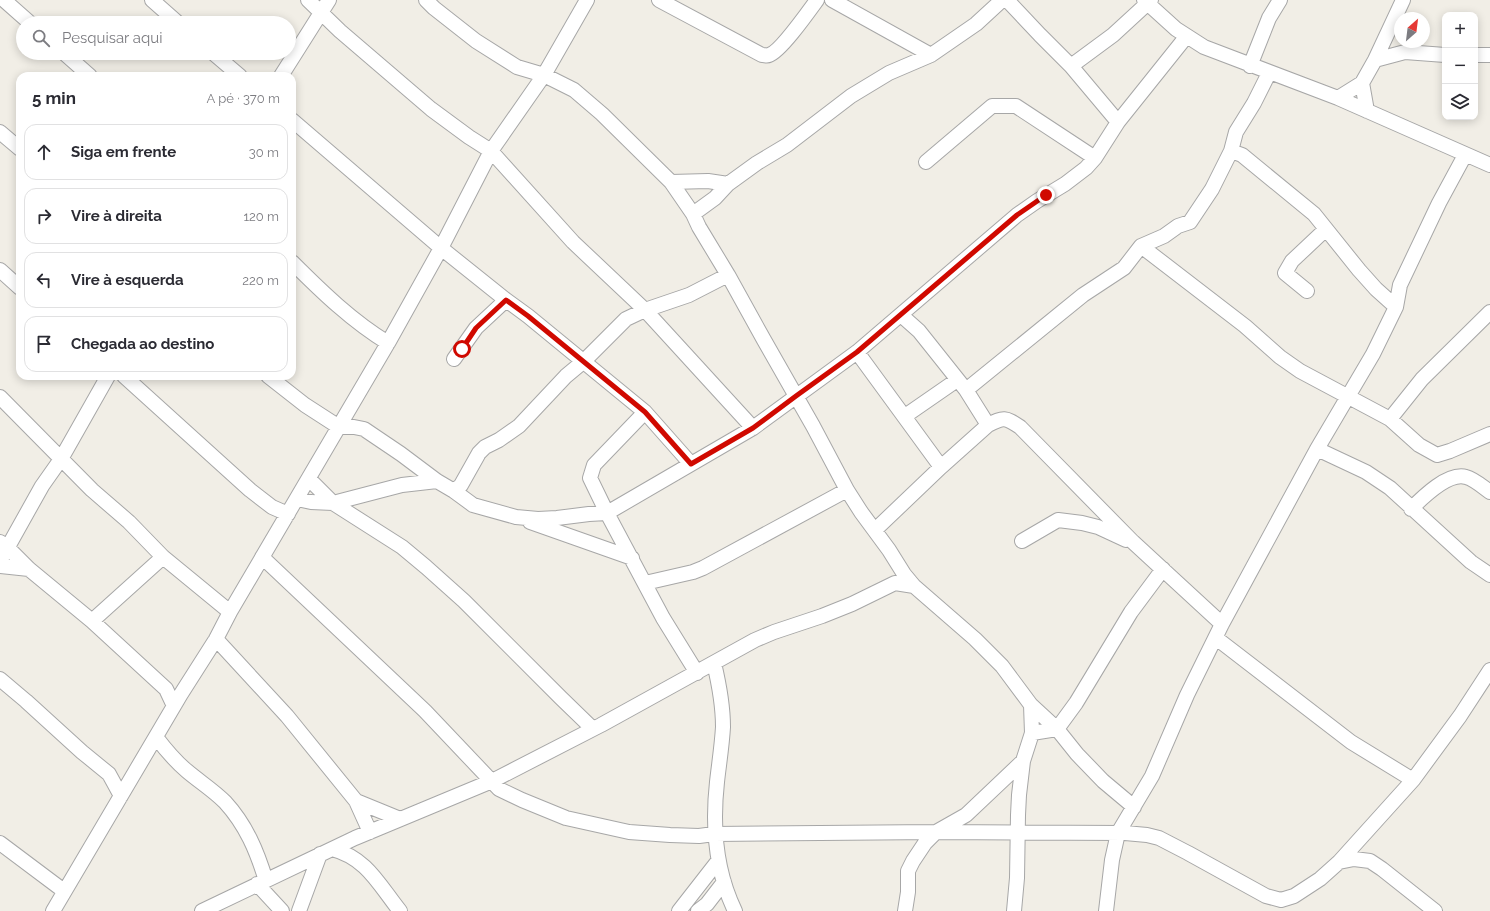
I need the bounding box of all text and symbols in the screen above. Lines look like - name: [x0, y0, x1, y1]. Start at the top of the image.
- north arrow: [1394, 12, 1430, 48]
- map controls: [1442, 12, 1478, 120]
- button: +: [1442, 12, 1478, 48]
- search box: [16, 16, 296, 60]
- icon: search: [30, 27, 52, 49]
- text: Pesquisar aqui: [62, 29, 162, 47]
- button: −: [1442, 48, 1478, 84]
- button: layers: [1442, 84, 1478, 120]
- text: 5 min: [32, 88, 76, 108]
- text: A pé · 370 m: [207, 91, 280, 106]
- icon: ahead: [33, 141, 55, 163]
- text: Siga em frente: [71, 143, 176, 161]
- text: 30 m: [249, 145, 279, 160]
- route end: [1037, 186, 1055, 204]
- icon: right: [33, 205, 55, 227]
- text: Vire à direita: [71, 207, 162, 225]
- text: 120 m: [243, 209, 279, 224]
- icon: left: [33, 269, 55, 291]
- text: Vire à esquerda: [71, 271, 184, 289]
- text: 220 m: [242, 273, 279, 288]
- icon: arrive: [33, 333, 55, 355]
- text: Chegada ao destino: [71, 335, 214, 353]
- route start: [453, 340, 471, 358]

